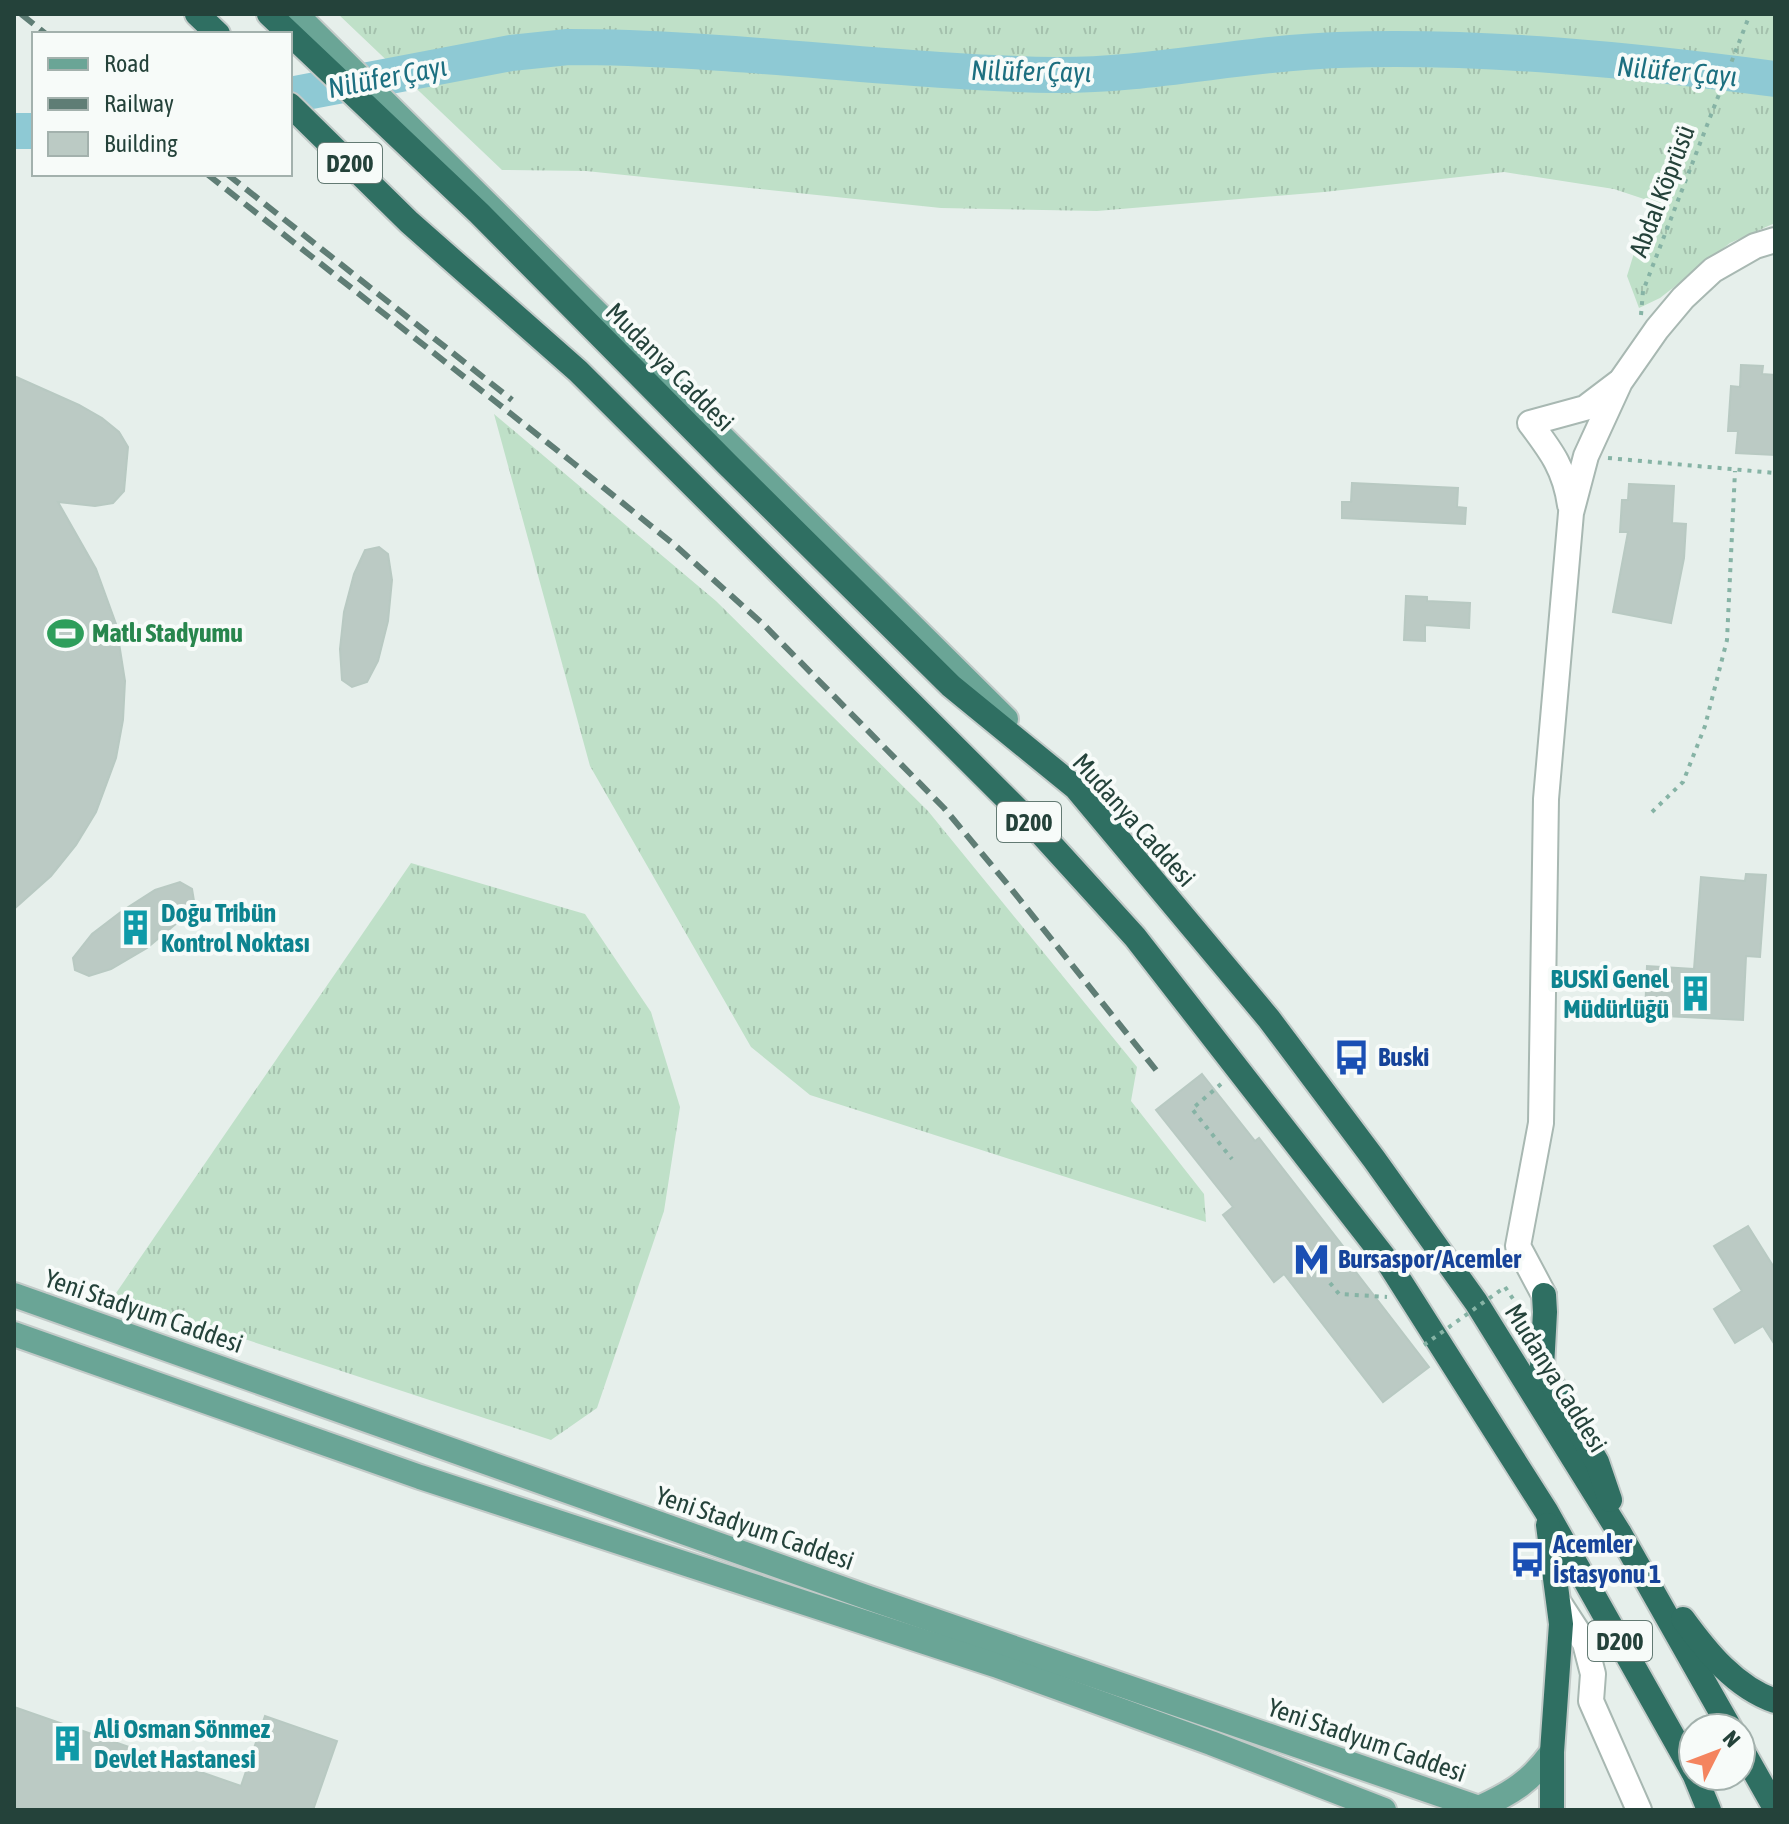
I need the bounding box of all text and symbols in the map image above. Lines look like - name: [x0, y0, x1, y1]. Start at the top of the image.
- legend: [32, 32, 292, 176]
- text: Road: [104, 50, 150, 77]
- water label: Nilüfer Çayı: [325, 50, 449, 104]
- water label: Nilüfer Çayı: [1616, 50, 1738, 92]
- water label: Nilüfer Çayı: [971, 54, 1091, 88]
- text: Railway: [104, 90, 174, 117]
- street label: Abdal Köprüsü: [1623, 121, 1701, 261]
- text: Building: [104, 130, 178, 157]
- road number: D200: [318, 143, 382, 183]
- street label: Mudanya Caddesi: [600, 297, 740, 437]
- sports icon: Matlı Stadyumu: [47, 614, 85, 652]
- place label: Matlı Stadyumu: [92, 618, 243, 648]
- street label: Mudanya Caddesi: [1066, 747, 1202, 893]
- road number: D200: [997, 802, 1061, 842]
- place label: Doğu Tribün Kontrol Noktası: [161, 898, 310, 958]
- building icon: Doğu Tribün Kontrol Noktası: [116, 909, 154, 947]
- place label: BUSKİ Genel Müdürlüğü: [1551, 964, 1670, 1024]
- building icon: BUSKİ Genel Müdürlüğü: [1676, 975, 1714, 1013]
- bus stop icon: Buski: [1333, 1038, 1371, 1076]
- place label: Buski: [1378, 1042, 1429, 1072]
- metro station icon: Bursaspor/Acemler: [1293, 1240, 1331, 1278]
- place label: Bursaspor/Acemler: [1338, 1244, 1522, 1274]
- street label: Yeni Stadyum Caddesi: [41, 1263, 247, 1359]
- street label: Mudanya Caddesi: [1499, 1299, 1613, 1457]
- street label: Yeni Stadyum Caddesi: [652, 1480, 858, 1576]
- place label: Acemler İstasyonu 1: [1552, 1529, 1661, 1589]
- bus stop icon: Acemler İstasyonu 1: [1508, 1540, 1546, 1578]
- road number: D200: [1588, 1621, 1652, 1661]
- street label: Yeni Stadyum Caddesi: [1264, 1692, 1470, 1788]
- north arrow: [1677, 1712, 1757, 1792]
- place label: Ali Osman Sönmez Devlet Hastanesi: [93, 1714, 271, 1774]
- building icon: Ali Osman Sönmez Devlet Hastanesi: [49, 1725, 87, 1763]
- text: N: [1718, 1725, 1746, 1752]

